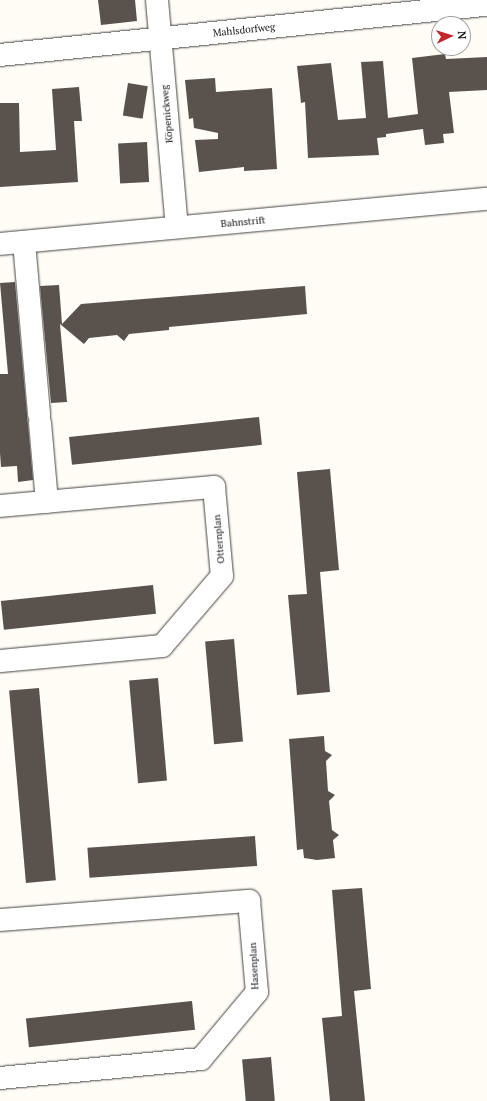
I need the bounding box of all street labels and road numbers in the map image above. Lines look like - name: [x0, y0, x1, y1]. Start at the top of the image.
- street label: Mahlsdorfweg: [212, 21, 276, 39]
- street label: Köpenickweg: [158, 84, 176, 144]
- street label: Bahnstrift: [220, 214, 266, 230]
- street label: Otternplan: [211, 514, 227, 564]
- street label: Hasenplan: [247, 942, 261, 990]

